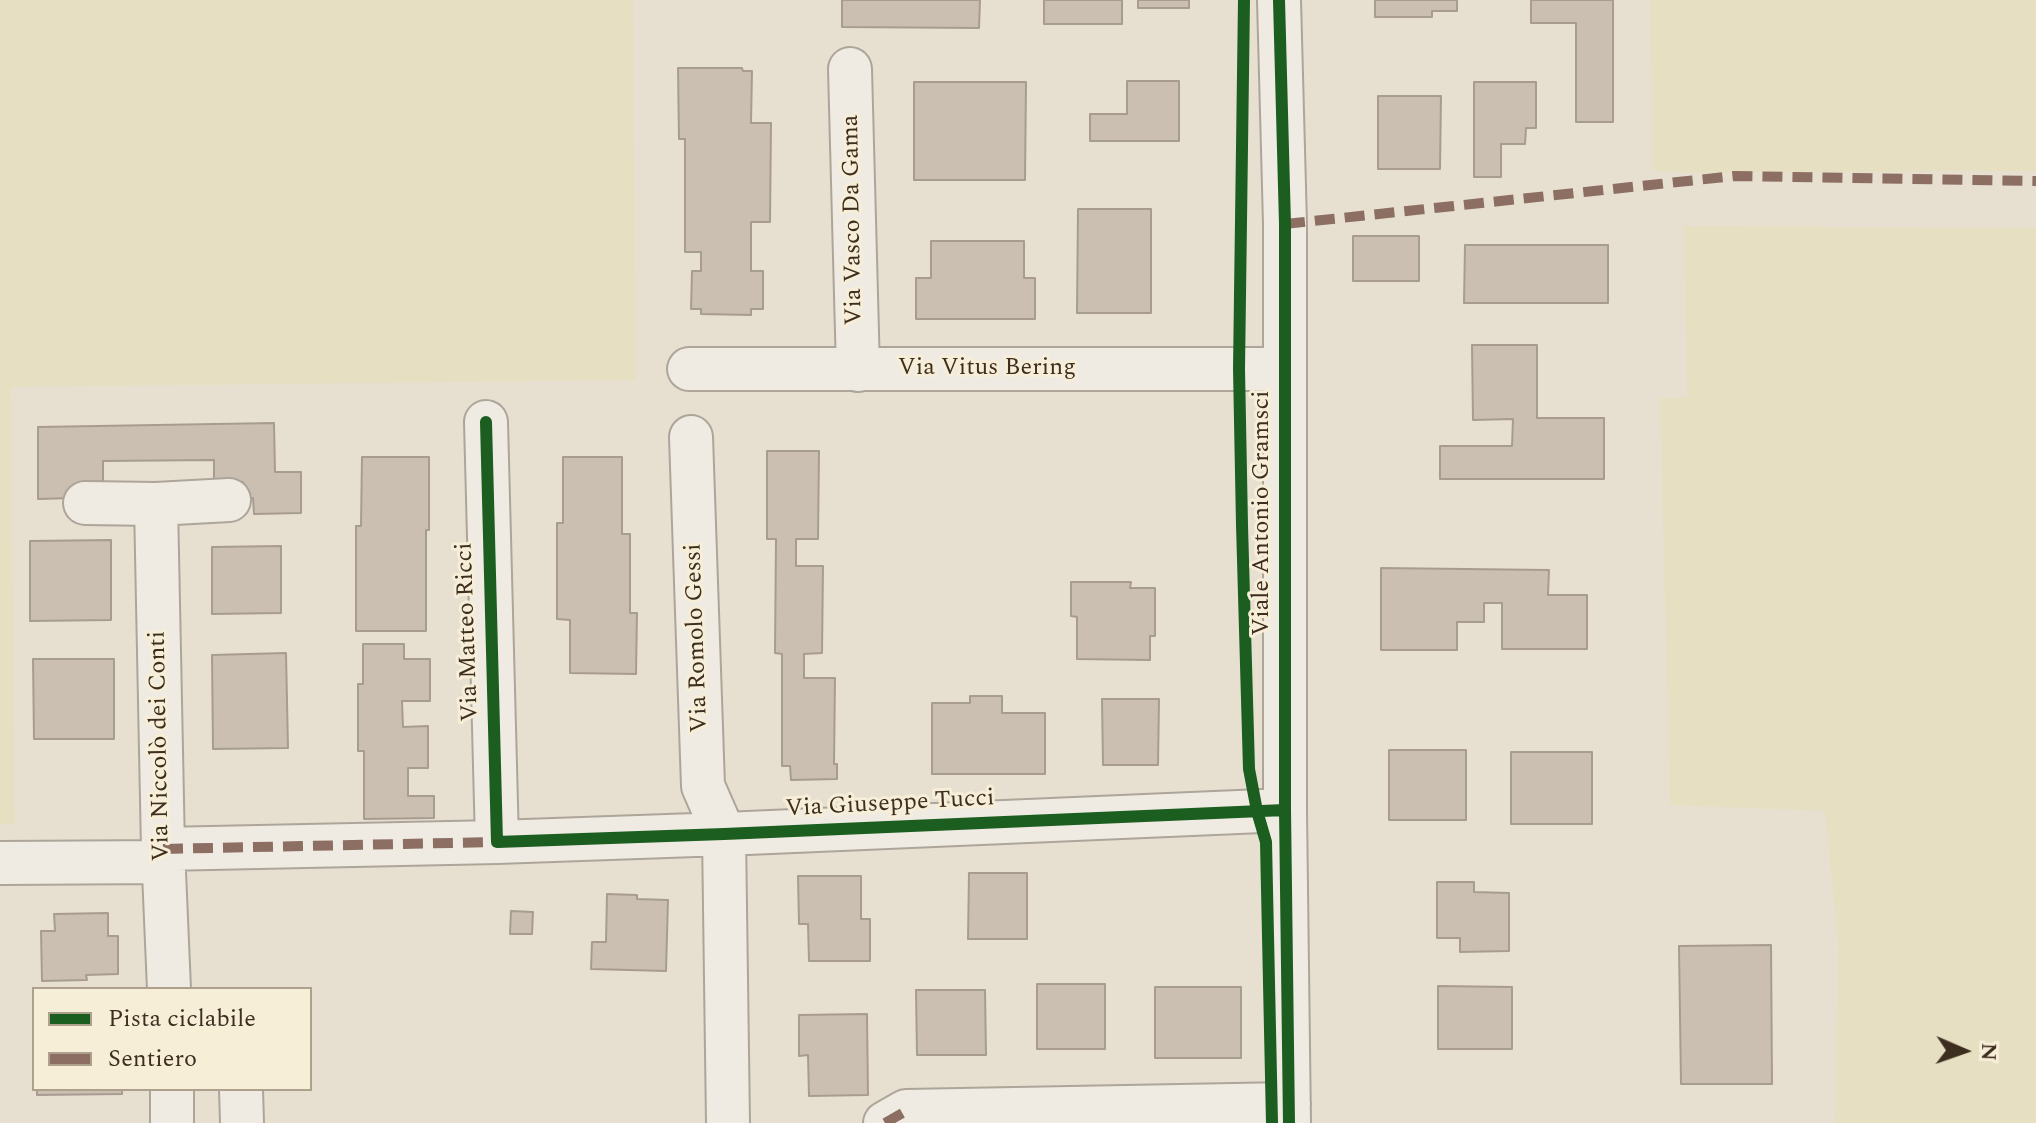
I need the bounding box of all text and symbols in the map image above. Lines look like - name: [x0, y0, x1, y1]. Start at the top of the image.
- street label: Via Vasco Da Gama: [838, 114, 870, 326]
- street label: Via Vitus Bering: [898, 355, 1076, 383]
- street label: Viale Antonio Gramsci: [1249, 390, 1277, 636]
- street label: Via Matteo Ricci: [451, 542, 487, 722]
- street label: Via Romolo Gessi: [680, 543, 716, 733]
- street label: Via Niccolò dei Conti: [145, 630, 177, 862]
- street label: Via Giuseppe Tucci: [785, 785, 995, 825]
- legend: [32, 987, 312, 1091]
- text: Pista ciclabile: [108, 1001, 256, 1037]
- north arrow: [1924, 1011, 2004, 1091]
- text: Sentiero: [108, 1041, 197, 1077]
- text: N: [1972, 1042, 2005, 1061]

